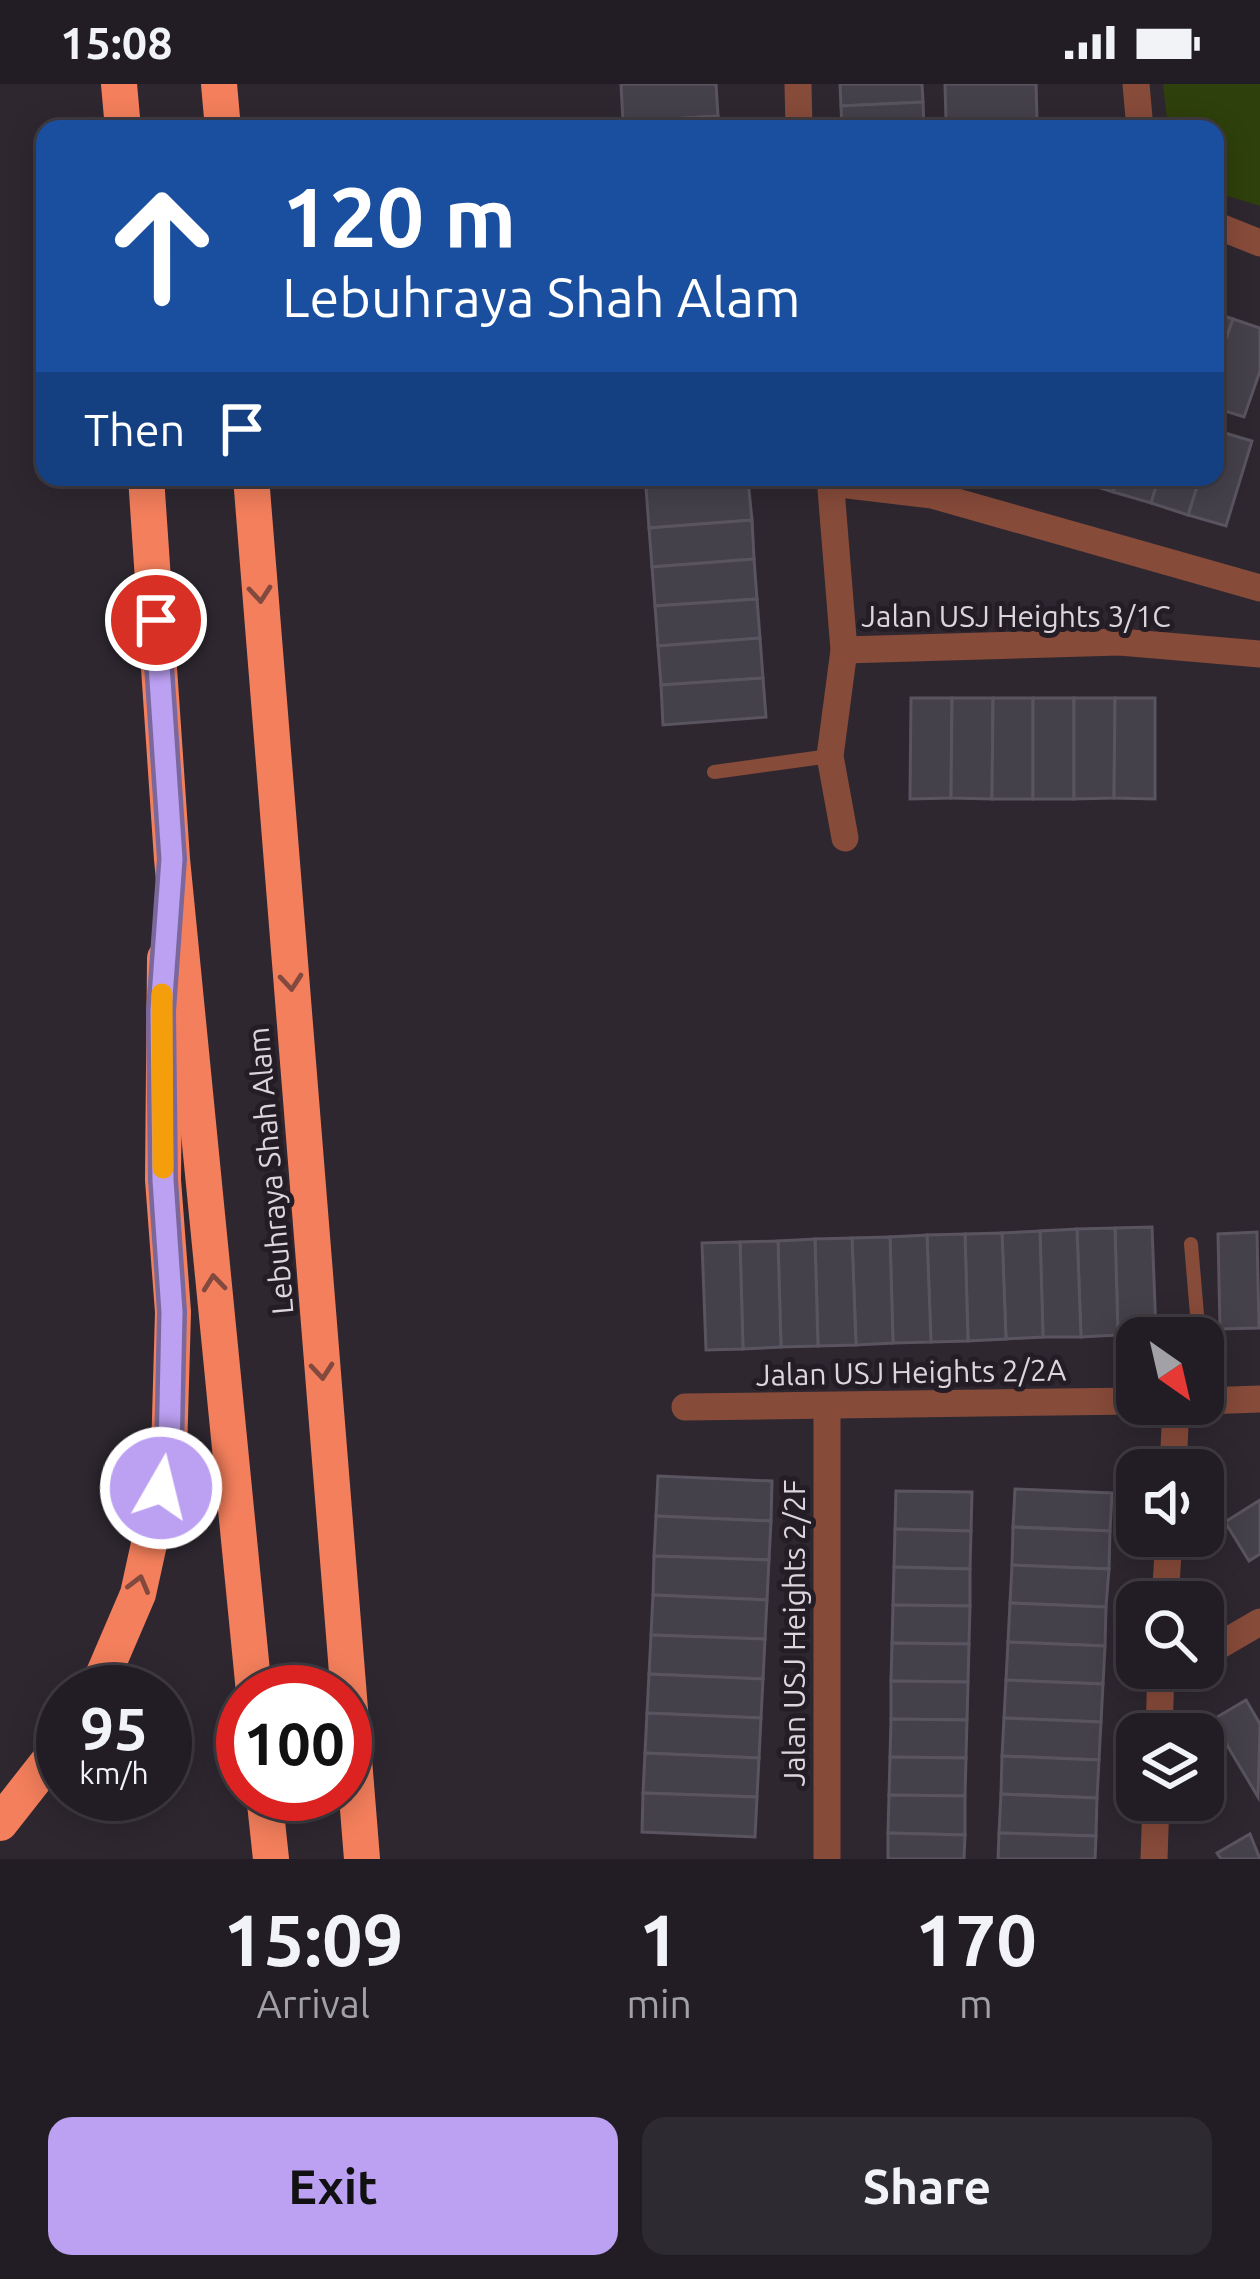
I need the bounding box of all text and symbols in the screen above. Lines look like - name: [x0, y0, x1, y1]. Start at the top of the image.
- text: 15:08: [60, 17, 173, 68]
- icon: ahead: [84, 168, 240, 324]
- text: 120 m: [282, 169, 516, 263]
- text: Lebuhraya Shah Alam: [282, 267, 801, 327]
- icon: arrive: [209, 396, 275, 462]
- text: Then: [84, 404, 185, 455]
- pin: [105, 569, 207, 671]
- one-way arrow: [247, 585, 272, 604]
- icon: arrive: [123, 587, 189, 653]
- street label: Jalan USJ Heights 3/1C: [861, 599, 1171, 633]
- one-way arrow: [278, 973, 304, 992]
- street label: Lebuhraya Shah Alam: [241, 1026, 299, 1316]
- one-way arrow: [202, 1273, 227, 1292]
- north arrow: [1116, 1317, 1224, 1425]
- map controls: [1116, 1317, 1224, 1821]
- street label: Jalan USJ Heights 2/2A: [755, 1352, 1067, 1392]
- one-way arrow: [309, 1362, 335, 1381]
- position arrow: [98, 1425, 224, 1551]
- button: sound: [1116, 1449, 1224, 1557]
- street label: Jalan USJ Heights 2/2F: [777, 1480, 811, 1786]
- one-way arrow: [125, 1574, 150, 1595]
- button: search: [1116, 1581, 1224, 1689]
- speed limit sign: 100: [216, 1665, 372, 1821]
- text: 95: [80, 1694, 148, 1761]
- button: layers: [1116, 1713, 1224, 1821]
- text: km/h: [79, 1756, 149, 1790]
- text: 15:09: [223, 1899, 403, 1980]
- text: 1: [639, 1899, 679, 1980]
- text: 170: [915, 1899, 1037, 1980]
- text: Arrival: [256, 1982, 370, 2025]
- text: min: [626, 1982, 692, 2025]
- text: m: [959, 1982, 993, 2025]
- button: Exit: [48, 2117, 618, 2255]
- button: Share: [642, 2117, 1212, 2255]

